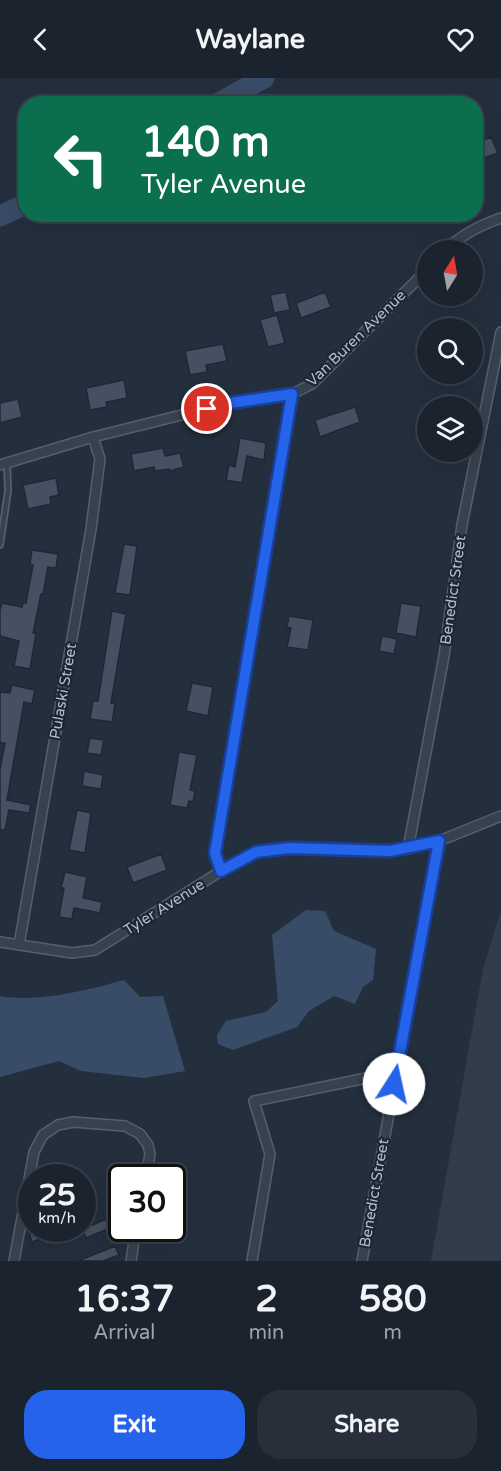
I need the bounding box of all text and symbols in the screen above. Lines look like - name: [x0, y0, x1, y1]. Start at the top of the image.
- icon: back: [24, 23, 57, 56]
- text: Waylane: [196, 23, 305, 56]
- icon: heart: [444, 23, 477, 56]
- text: 140 m: [141, 117, 270, 168]
- icon: left: [42, 120, 120, 198]
- text: Tyler Avenue: [141, 168, 306, 201]
- north arrow: [417, 240, 483, 306]
- map controls: [417, 240, 483, 462]
- street label: Van Buren Avenue: [303, 286, 409, 390]
- button: search: [417, 318, 483, 384]
- pin: [181, 383, 232, 434]
- icon: arrive: [190, 392, 223, 425]
- button: layers: [417, 396, 483, 462]
- street label: Benedict Street: [436, 534, 470, 646]
- street label: Pulaski Street: [46, 641, 80, 740]
- street label: Tyler Avenue: [120, 875, 208, 939]
- position arrow: [362, 1052, 426, 1116]
- street label: Benedict Street: [356, 1137, 392, 1249]
- speed limit sign: 30: [108, 1164, 186, 1242]
- text: 25: [38, 1177, 76, 1214]
- text: km/h: [38, 1209, 76, 1227]
- text: 16:37: [74, 1278, 174, 1321]
- text: 2: [255, 1278, 278, 1321]
- text: 580: [359, 1278, 427, 1321]
- text: Arrival: [93, 1321, 155, 1345]
- text: min: [249, 1321, 284, 1345]
- text: m: [383, 1321, 402, 1345]
- button: Exit: [24, 1390, 245, 1459]
- button: Share: [257, 1390, 477, 1459]

